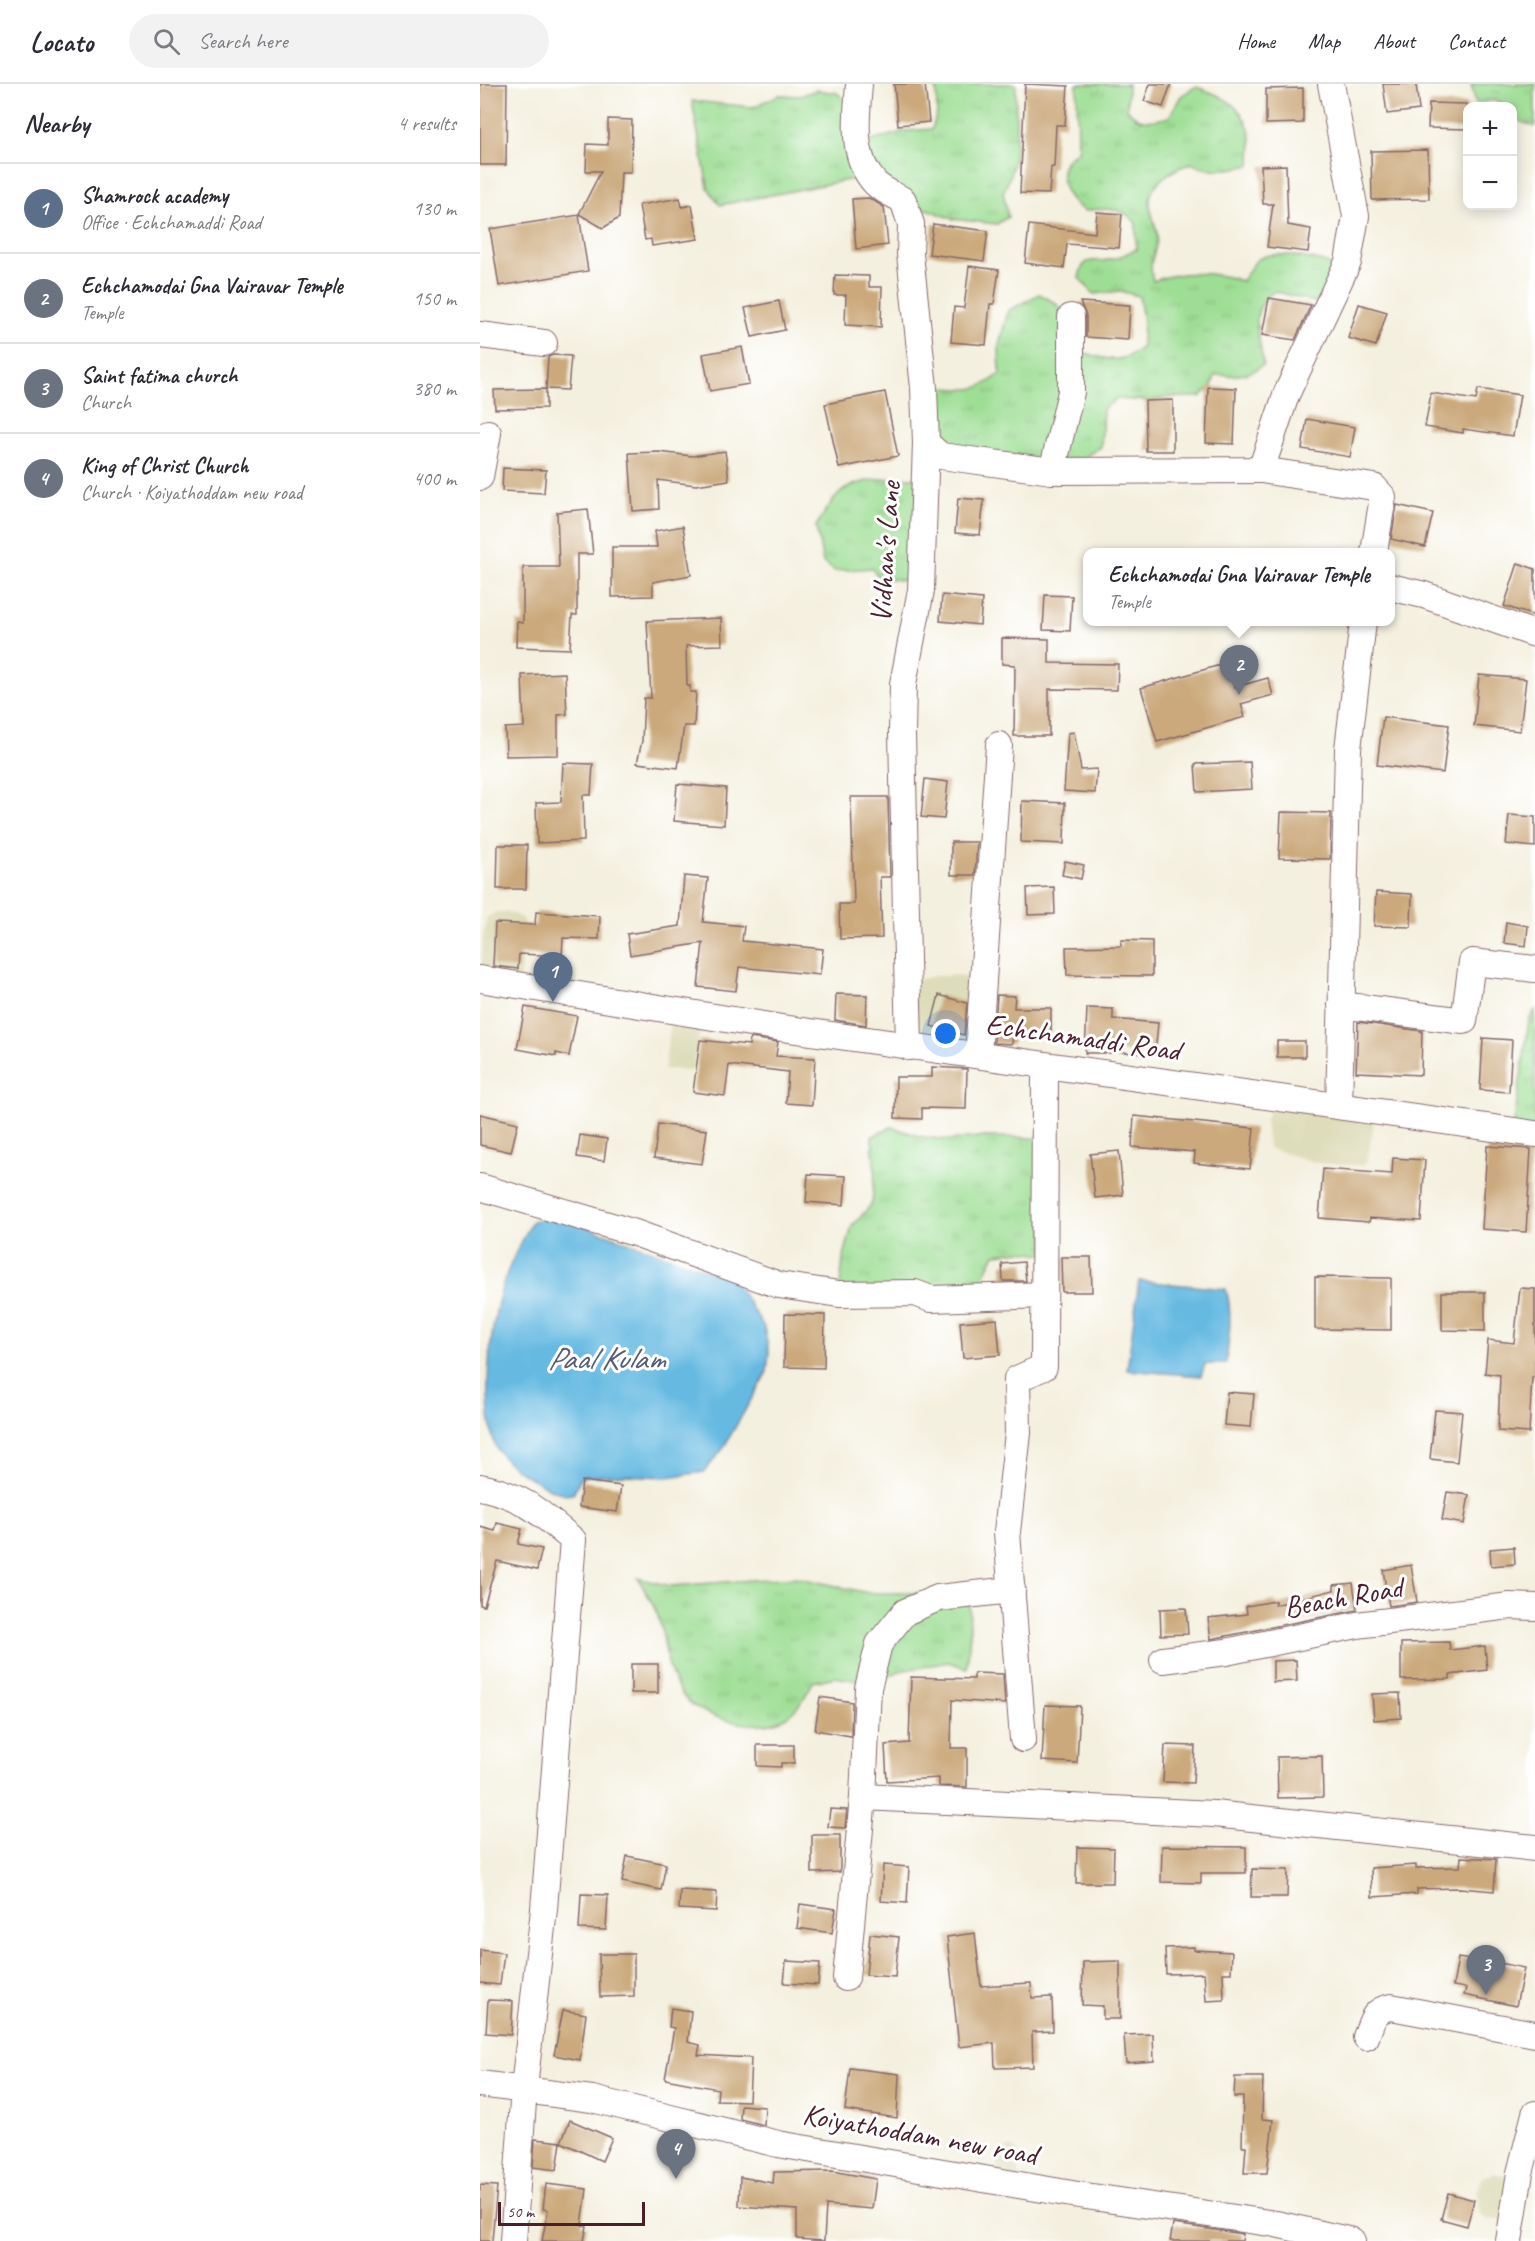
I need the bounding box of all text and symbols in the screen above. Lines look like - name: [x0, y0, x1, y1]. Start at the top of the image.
- search box: [129, 14, 549, 68]
- text: Locato: [30, 24, 93, 59]
- icon: search: [150, 25, 183, 58]
- text: Search here: [198, 27, 288, 55]
- text: Home: [1237, 28, 1275, 54]
- text: Map: [1308, 28, 1340, 54]
- text: About: [1373, 28, 1415, 54]
- text: Contact: [1448, 28, 1505, 54]
- map controls: [1463, 102, 1517, 210]
- button: +: [1463, 102, 1517, 156]
- text: Nearby: [24, 107, 89, 140]
- text: 4 results: [397, 111, 456, 136]
- button: −: [1463, 156, 1517, 210]
- text: Shamrock academy: [81, 182, 228, 210]
- text: 1: [39, 196, 48, 221]
- text: 130 m: [413, 196, 456, 221]
- text: Office · Echchamaddi Road: [81, 210, 261, 235]
- text: Echchamodai Gna Vairavar Temple: [81, 272, 343, 300]
- text: 2: [39, 286, 48, 311]
- text: 150 m: [413, 286, 456, 311]
- text: Temple: [81, 300, 124, 325]
- text: Saint fatima church: [81, 362, 238, 390]
- text: 3: [39, 376, 48, 401]
- text: 380 m: [413, 376, 456, 401]
- text: Church: [81, 390, 131, 415]
- text: King of Christ Church: [81, 452, 248, 480]
- text: 4: [39, 466, 48, 491]
- text: 400 m: [413, 466, 456, 491]
- street label: Vidhan's Lane: [861, 478, 909, 624]
- text: Church · Koiyathoddam new road: [81, 480, 303, 505]
- popup: [1083, 548, 1395, 626]
- text: Echchamodai Gna Vairavar Temple: [1108, 561, 1370, 589]
- text: Temple: [1108, 589, 1151, 614]
- pin: 2: [1220, 646, 1258, 695]
- pin: 1: [534, 952, 572, 1002]
- street label: Echchamaddi Road: [984, 1005, 1187, 1070]
- your location: [931, 1019, 960, 1048]
- water label: Paal Kulam: [548, 1338, 667, 1379]
- street label: Beach Road: [1281, 1567, 1409, 1626]
- pin: 3: [1466, 1946, 1506, 1995]
- street label: Koiyathoddam new road: [800, 2095, 1044, 2174]
- pin: 4: [656, 2130, 696, 2179]
- scale bar: [498, 2199, 645, 2226]
- text: 50 m: [507, 2202, 534, 2222]

